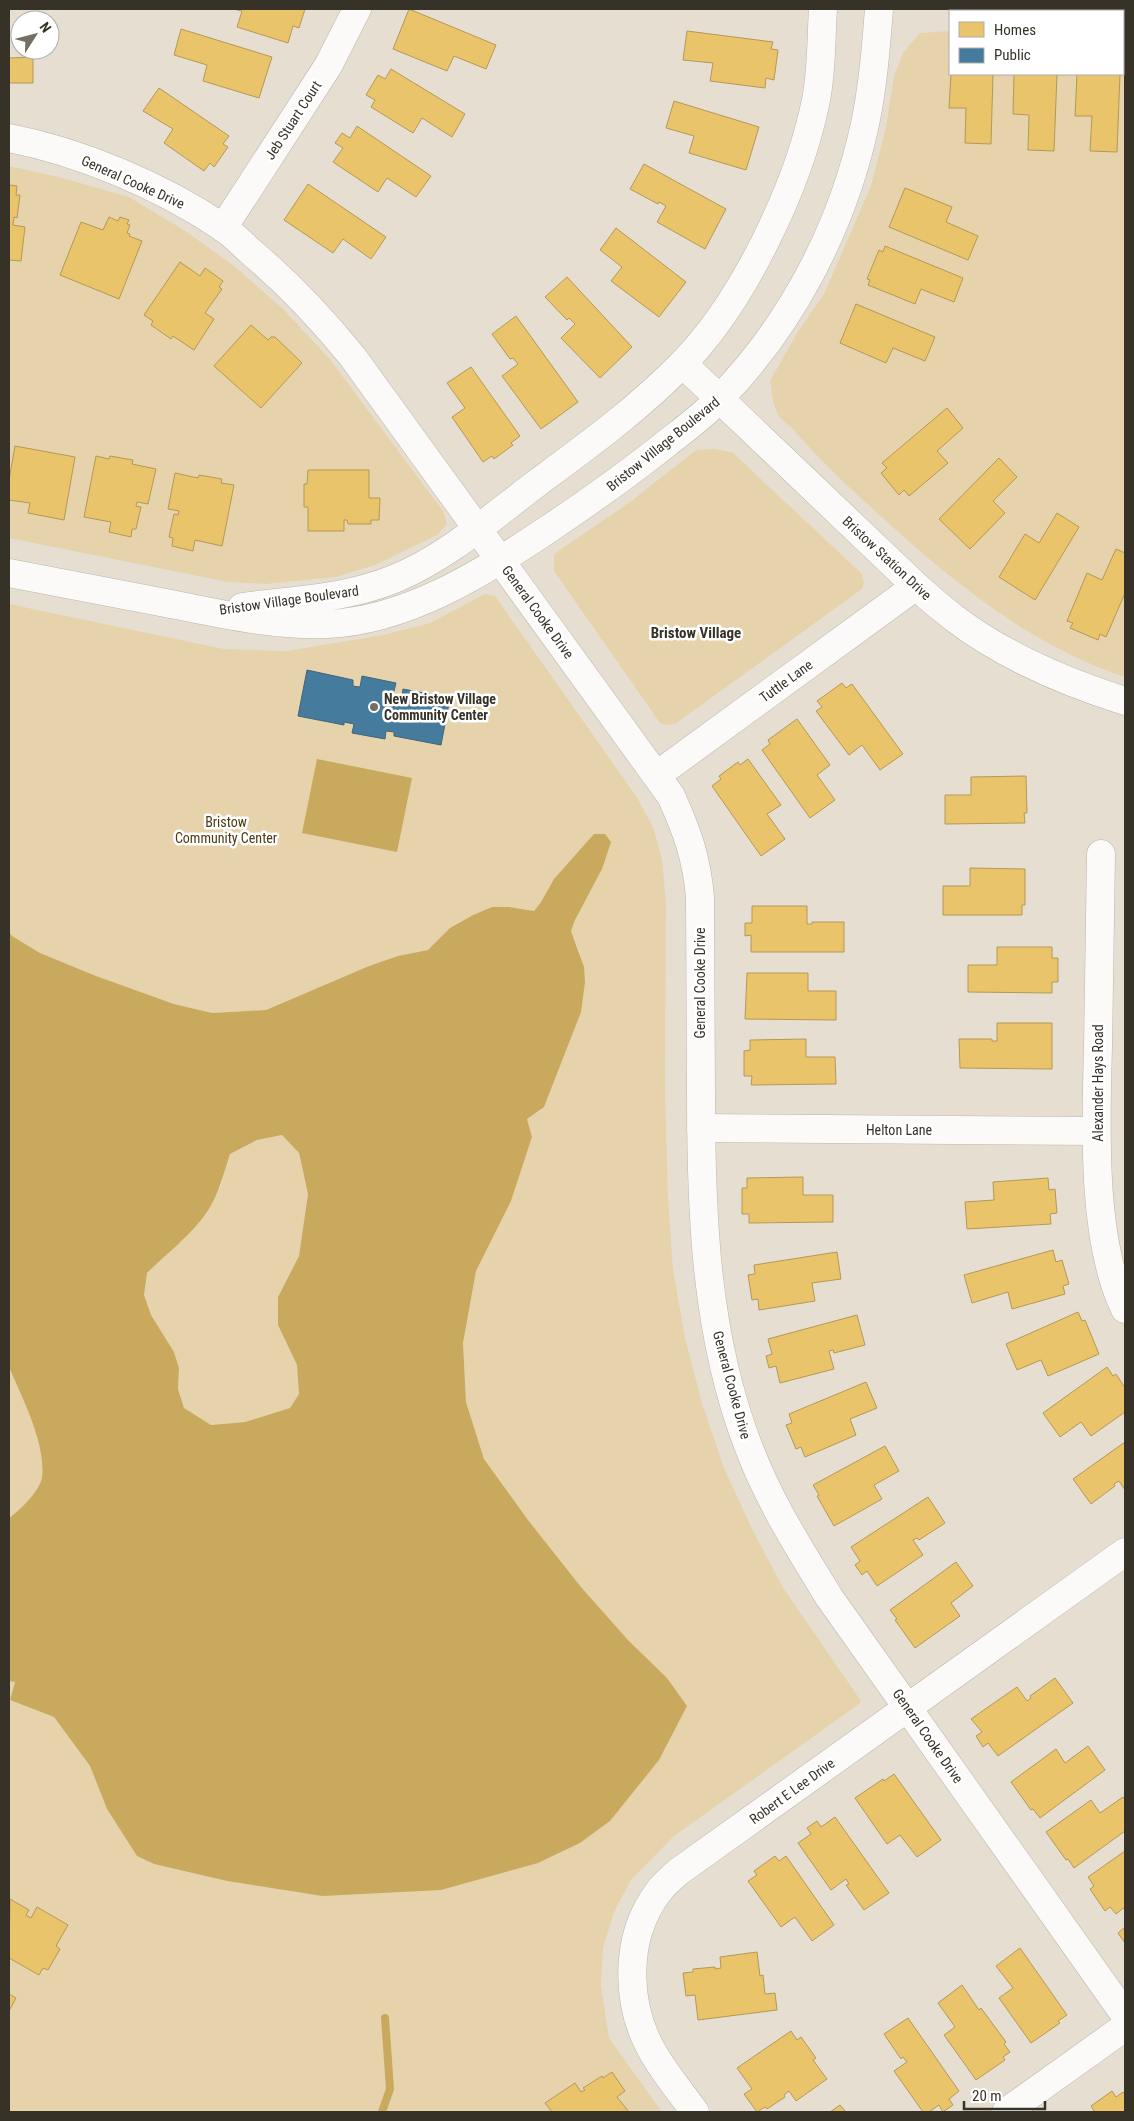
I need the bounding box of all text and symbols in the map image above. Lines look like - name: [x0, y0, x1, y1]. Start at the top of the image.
- north arrow: [10, 10, 60, 60]
- legend: [949, 10, 1124, 75]
- text: N: [37, 19, 55, 36]
- text: Homes: [994, 21, 1036, 39]
- text: Public: [994, 46, 1031, 64]
- street label: Jeb Stuart Court: [262, 78, 324, 162]
- street label: General Cooke Drive: [79, 152, 187, 212]
- street label: Bristow Village Boulevard: [603, 394, 723, 494]
- street label: Bristow Station Drive: [839, 513, 935, 603]
- street label: General Cooke Drive: [499, 562, 577, 662]
- street label: Bristow Village Boulevard: [218, 582, 360, 618]
- district label: Bristow Village: [651, 624, 741, 642]
- street label: Tuttle Lane: [756, 656, 816, 706]
- place label: New Bristow Village Community Center: [384, 691, 496, 723]
- marker: New Bristow Village Community Center: [368, 701, 380, 713]
- park label: Bristow Community Center: [175, 814, 277, 846]
- street label: General Cooke Drive: [692, 927, 708, 1039]
- street label: Alexander Hays Road: [1090, 1024, 1106, 1142]
- street label: Helton Lane: [866, 1122, 933, 1138]
- street label: General Cooke Drive: [710, 1329, 754, 1441]
- street label: General Cooke Drive: [890, 1686, 967, 1786]
- street label: Robert E Lee Drive: [746, 1755, 838, 1827]
- scale bar: [964, 2078, 1045, 2110]
- text: 20 m: [972, 2087, 1002, 2105]

